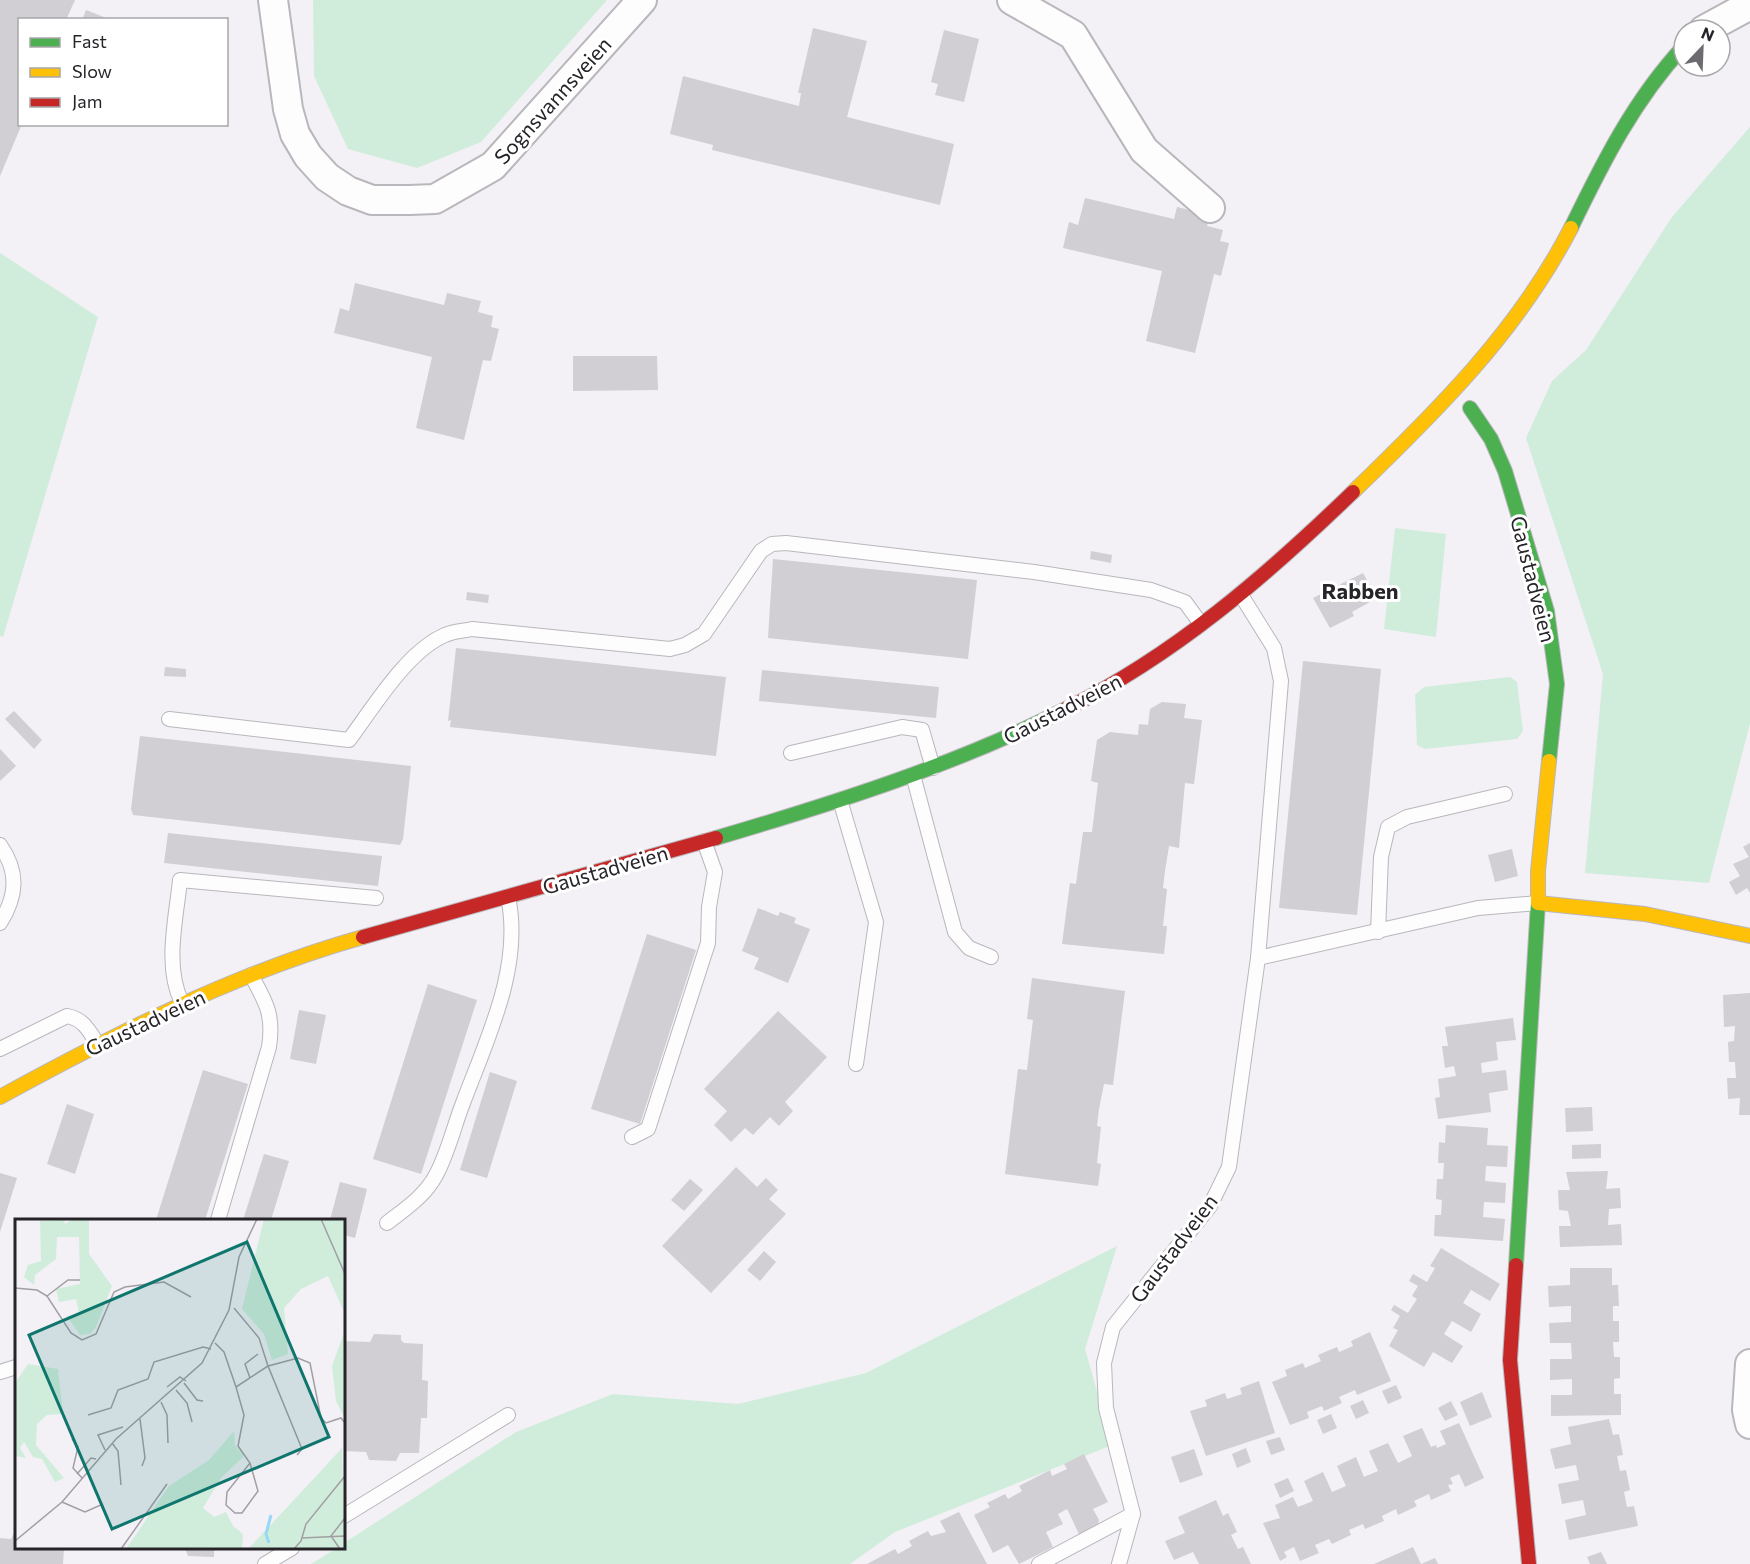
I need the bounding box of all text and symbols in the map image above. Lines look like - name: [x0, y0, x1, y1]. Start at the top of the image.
- legend: [18, 18, 228, 126]
- north arrow: [1672, 18, 1732, 78]
- text: N: [1699, 23, 1717, 45]
- text: Fast: [72, 30, 107, 52]
- street label: Sognsvannsveien: [488, 31, 616, 169]
- text: Slow: [72, 60, 112, 82]
- text: Jam: [72, 90, 102, 112]
- street label: Gaustadveien: [1506, 513, 1562, 645]
- district label: Rabben: [1321, 577, 1399, 604]
- street label: Gaustadveien: [999, 668, 1125, 748]
- street label: Gaustadveien: [539, 839, 671, 899]
- street label: Gaustadveien: [81, 983, 209, 1061]
- street label: Gaustadveien: [1124, 1189, 1222, 1307]
- inset map: [15, 1219, 345, 1549]

